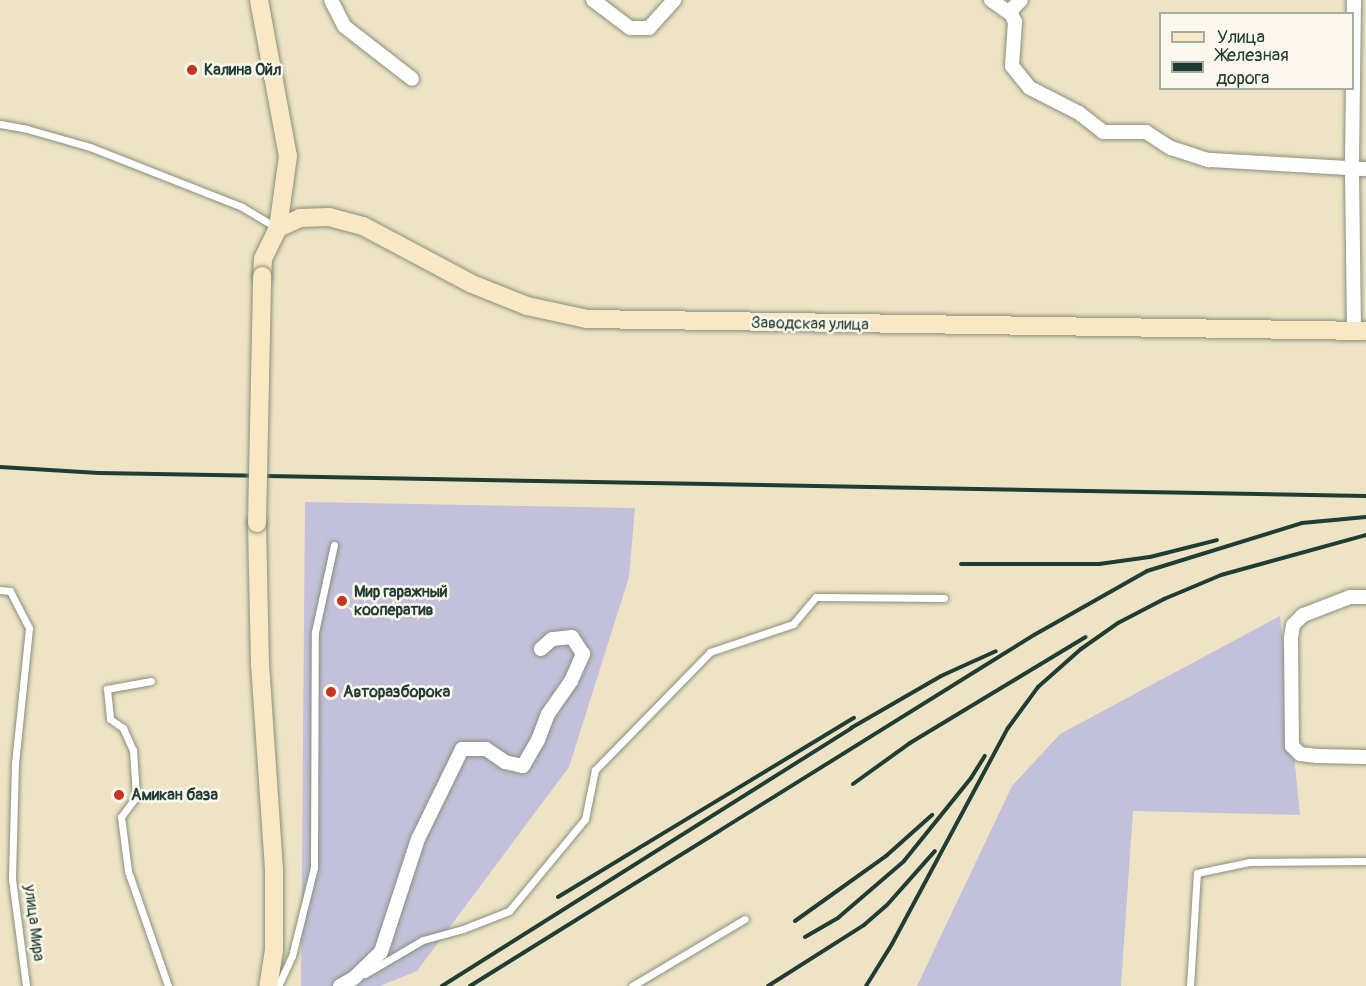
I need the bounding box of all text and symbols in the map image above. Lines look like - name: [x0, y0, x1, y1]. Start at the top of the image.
- legend: [1159, 12, 1354, 90]
- text: Улица: [1217, 26, 1265, 49]
- text: Железная дорога: [1216, 44, 1289, 90]
- place label: Калина Ойл: [204, 60, 281, 80]
- marker: Калина Ойл: [185, 63, 199, 77]
- street label: Заводская улица: [751, 313, 869, 335]
- place label: Мир гаражный кооператив: [354, 582, 448, 620]
- marker: Мир гаражный кооператив: [335, 594, 349, 608]
- place label: Авторазборока: [343, 682, 450, 702]
- marker: Авторазборока: [324, 685, 338, 699]
- place label: Амикан база: [131, 785, 218, 805]
- marker: Амикан база: [112, 788, 126, 802]
- street label: улица Мира: [20, 884, 48, 962]

